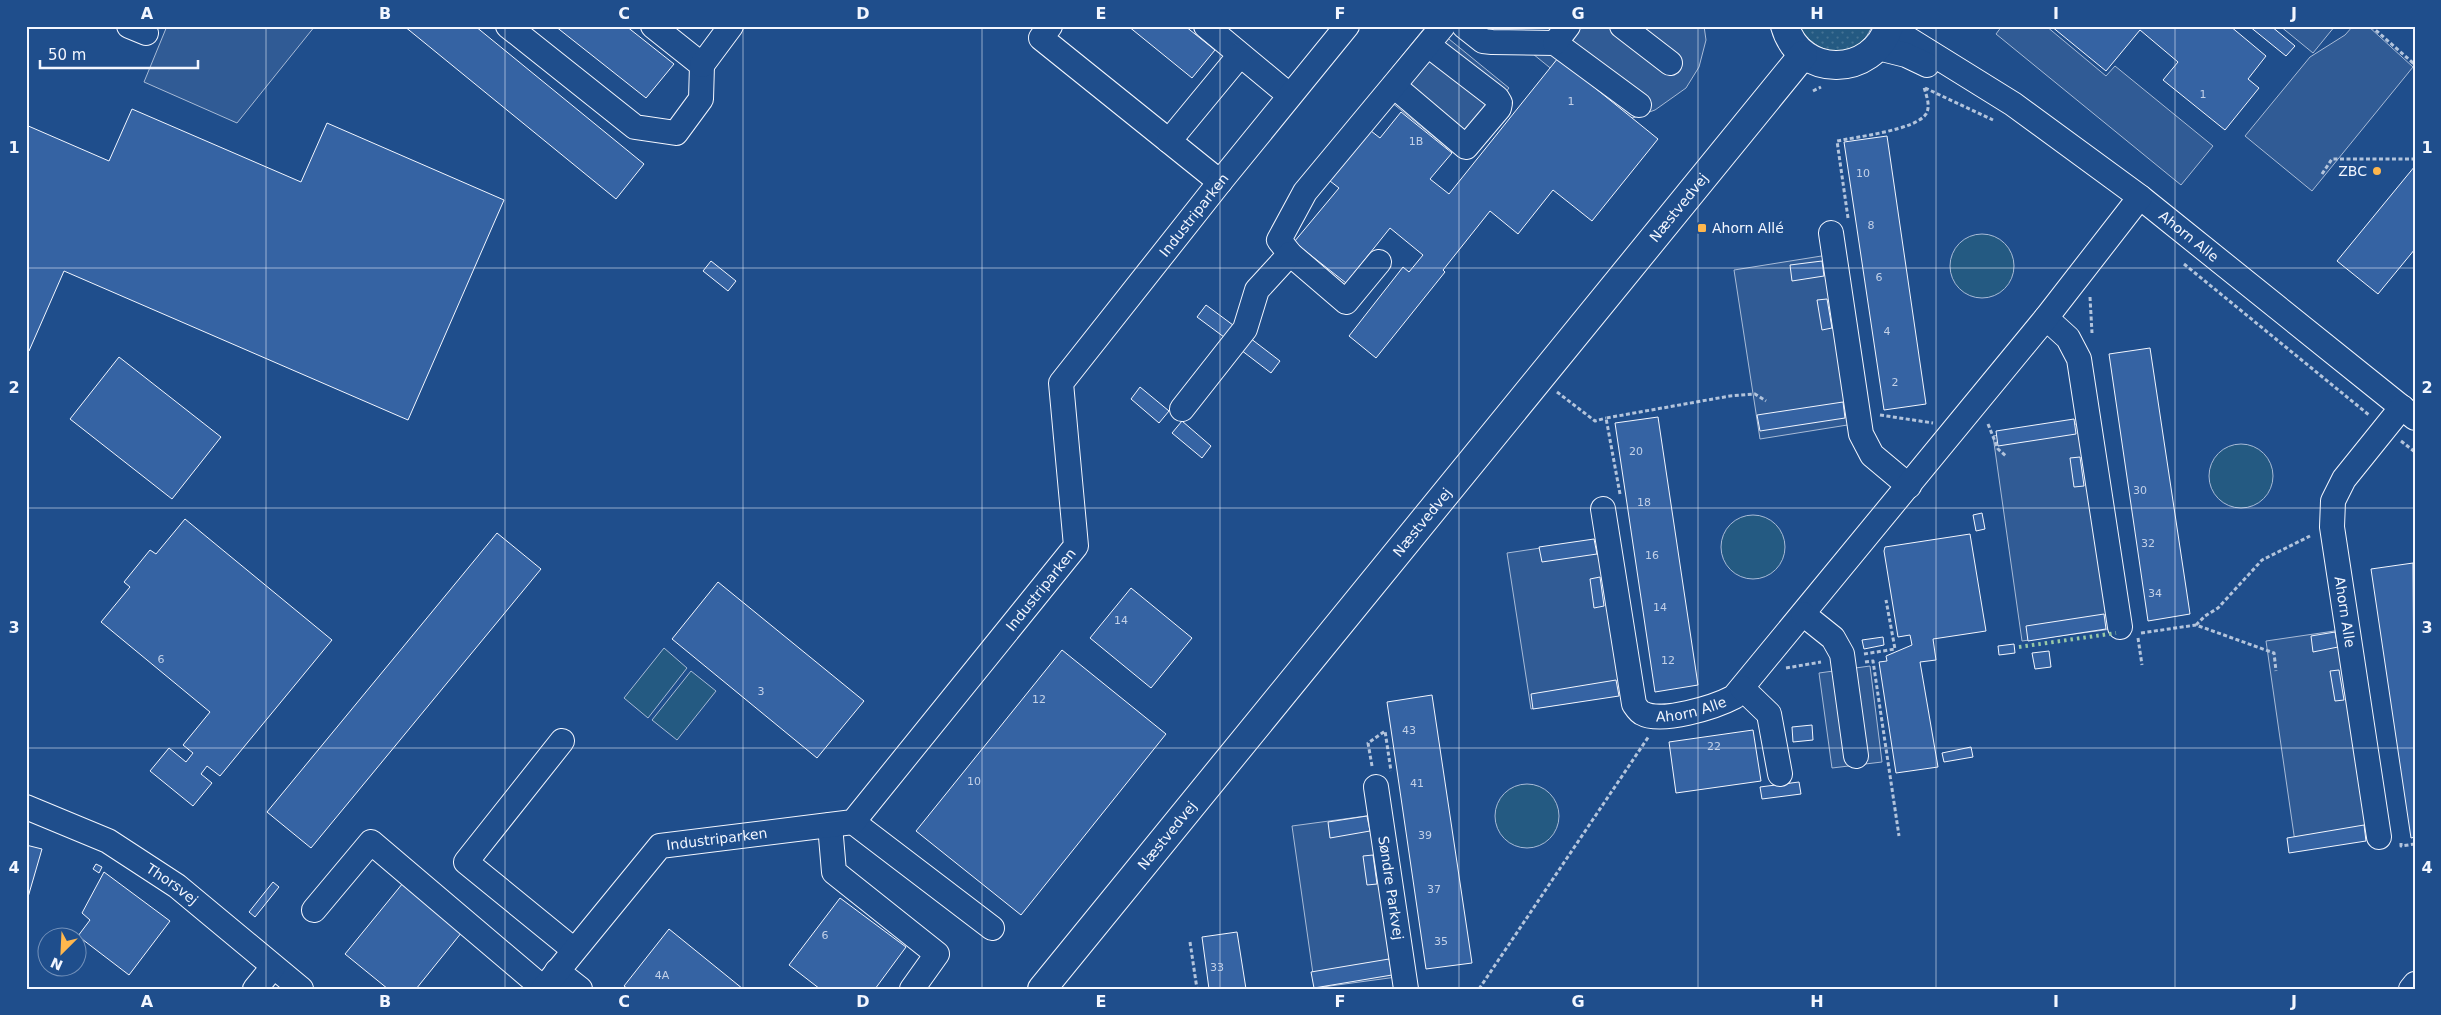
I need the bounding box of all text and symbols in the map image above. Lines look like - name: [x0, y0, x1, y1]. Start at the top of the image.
- text: A: [141, 4, 154, 23]
- text: B: [379, 4, 391, 23]
- text: C: [618, 4, 630, 23]
- text: D: [856, 4, 870, 23]
- text: E: [1096, 4, 1106, 23]
- text: F: [1335, 4, 1345, 23]
- text: G: [1571, 4, 1585, 23]
- text: H: [1810, 4, 1824, 23]
- text: I: [2053, 4, 2059, 23]
- text: J: [2290, 4, 2297, 23]
- scale bar: [40, 38, 198, 70]
- text: 50 m: [48, 46, 86, 64]
- house number: 1: [2200, 88, 2207, 101]
- house number: 1: [1568, 95, 1575, 108]
- house number: 1B: [1409, 135, 1423, 148]
- text: 1: [8, 138, 20, 157]
- text: 1: [2421, 138, 2433, 157]
- place label: ZBC: [2338, 163, 2367, 179]
- marker: ZBC: [2371, 165, 2383, 177]
- house number: 10: [1856, 167, 1870, 180]
- street label: Industriparken: [1156, 170, 1232, 260]
- street label: Næstvedvej: [1646, 170, 1711, 245]
- street label: Ahorn Alle: [2156, 207, 2222, 265]
- house number: 8: [1868, 219, 1875, 232]
- place label: Ahorn Allé: [1712, 220, 1784, 236]
- marker: Ahorn Allé: [1696, 222, 1708, 234]
- house number: 6: [1876, 271, 1883, 284]
- house number: 4: [1884, 325, 1891, 338]
- house number: 2: [1892, 376, 1899, 389]
- text: 2: [8, 378, 20, 397]
- text: 2: [2421, 378, 2433, 397]
- house number: 20: [1629, 445, 1643, 458]
- house number: 30: [2133, 484, 2147, 497]
- street label: Næstvedvej: [1390, 485, 1455, 560]
- house number: 18: [1637, 496, 1651, 509]
- house number: 32: [2141, 537, 2155, 550]
- street label: Industriparken: [1003, 545, 1079, 634]
- house number: 16: [1645, 549, 1659, 562]
- street label: Ahorn Alle: [2331, 575, 2359, 649]
- house number: 34: [2148, 587, 2162, 600]
- house number: 14: [1653, 601, 1667, 614]
- house number: 14: [1114, 614, 1128, 627]
- text: 3: [8, 618, 20, 637]
- text: 3: [2421, 618, 2433, 637]
- house number: 6: [158, 653, 165, 666]
- house number: 12: [1661, 654, 1675, 667]
- house number: 3: [758, 685, 765, 698]
- house number: 12: [1032, 693, 1046, 706]
- street label: Ahorn Alle: [1656, 693, 1729, 725]
- house number: 43: [1402, 724, 1416, 737]
- house number: 22: [1707, 740, 1721, 753]
- house number: 10: [967, 775, 981, 788]
- house number: 41: [1410, 777, 1424, 790]
- street label: Næstvedvej: [1134, 798, 1200, 873]
- street label: Industriparken: [665, 825, 768, 853]
- house number: 39: [1418, 829, 1432, 842]
- street label: Søndre Parkvej: [1375, 835, 1407, 941]
- text: 4: [8, 858, 20, 877]
- text: 4: [2421, 858, 2433, 877]
- street label: Thorsvej: [142, 860, 201, 908]
- house number: 37: [1427, 883, 1441, 896]
- north arrow: [38, 928, 88, 978]
- house number: 6: [822, 929, 829, 942]
- house number: 35: [1434, 935, 1448, 948]
- text: N: [48, 954, 65, 974]
- house number: 33: [1210, 961, 1224, 974]
- house number: 4A: [655, 969, 670, 982]
- text: A: [141, 992, 154, 1011]
- text: B: [379, 992, 391, 1011]
- text: C: [618, 992, 630, 1011]
- text: D: [856, 992, 870, 1011]
- text: E: [1096, 992, 1106, 1011]
- text: F: [1335, 992, 1345, 1011]
- text: G: [1571, 992, 1585, 1011]
- text: H: [1810, 992, 1824, 1011]
- text: I: [2053, 992, 2059, 1011]
- text: J: [2290, 992, 2297, 1011]

